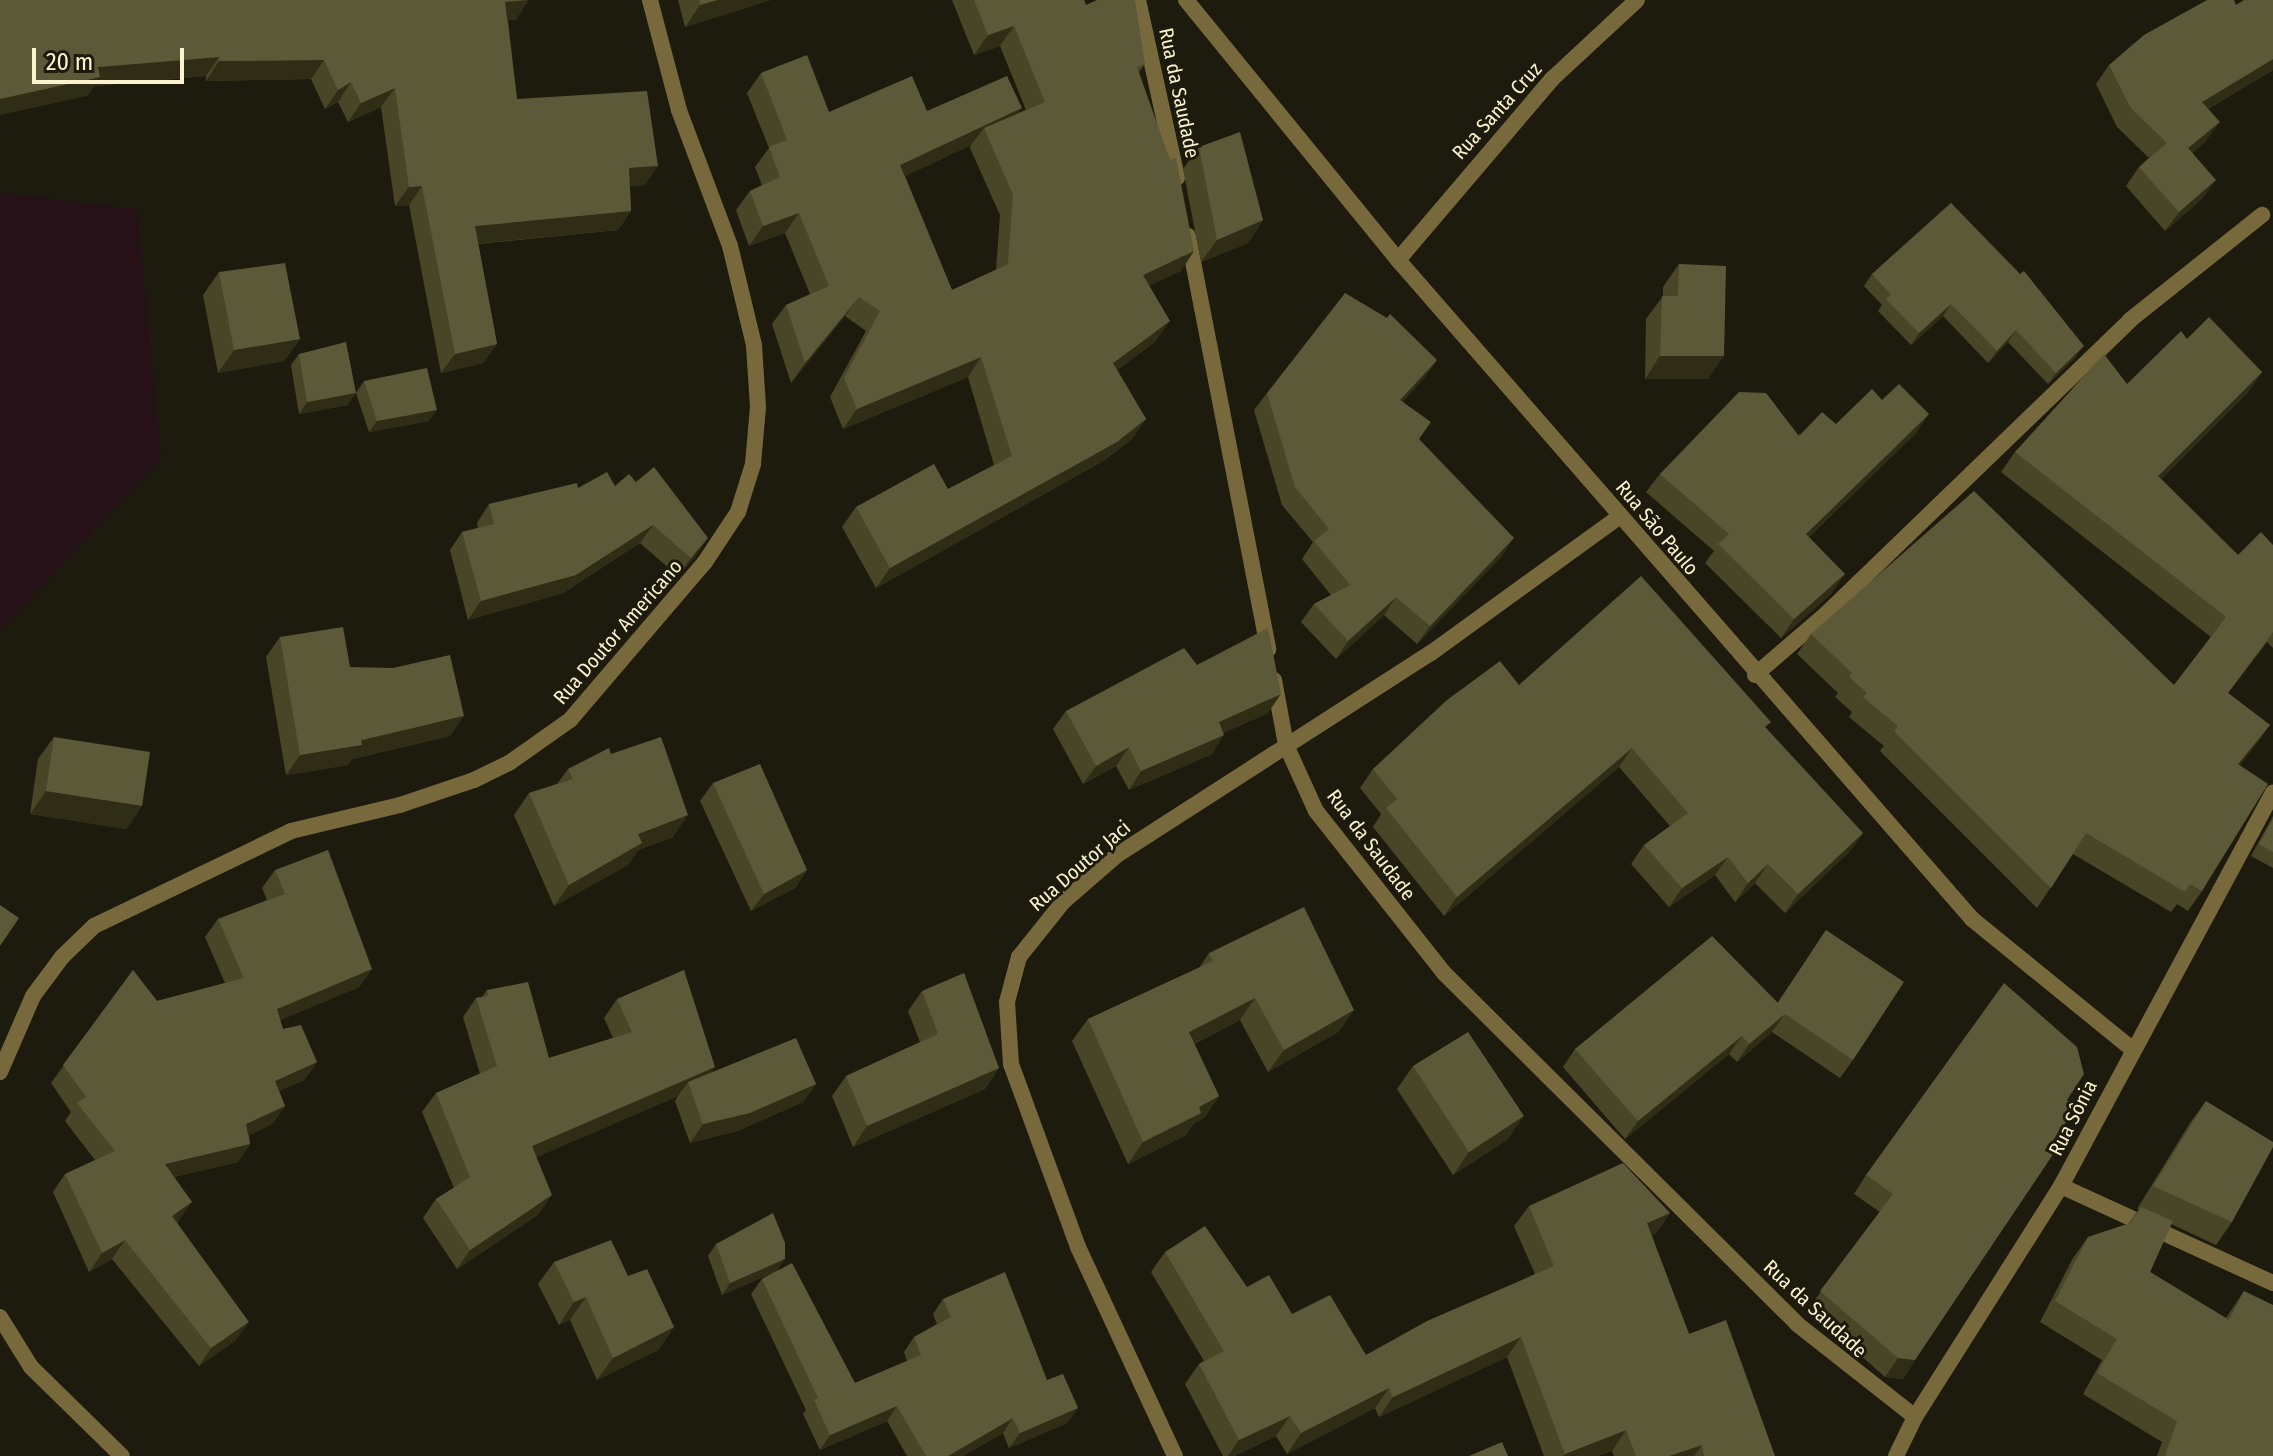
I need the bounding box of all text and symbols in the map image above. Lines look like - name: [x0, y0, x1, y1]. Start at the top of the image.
- street label: Rua da Saudade: [1154, 26, 1204, 160]
- scale bar: [36, 32, 188, 82]
- text: 20 m: [46, 48, 93, 76]
- street label: Rua Santa Cruz: [1447, 58, 1547, 164]
- street label: Rua São Paulo: [1610, 476, 1704, 580]
- street label: Rua Doutor Americano: [549, 555, 687, 709]
- street label: Rua da Saudade: [1322, 785, 1420, 905]
- street label: Rua Doutor Jaci: [1025, 816, 1135, 916]
- street label: Rua Sônia: [2044, 1076, 2102, 1160]
- street label: Rua da Saudade: [1758, 1255, 1872, 1363]

